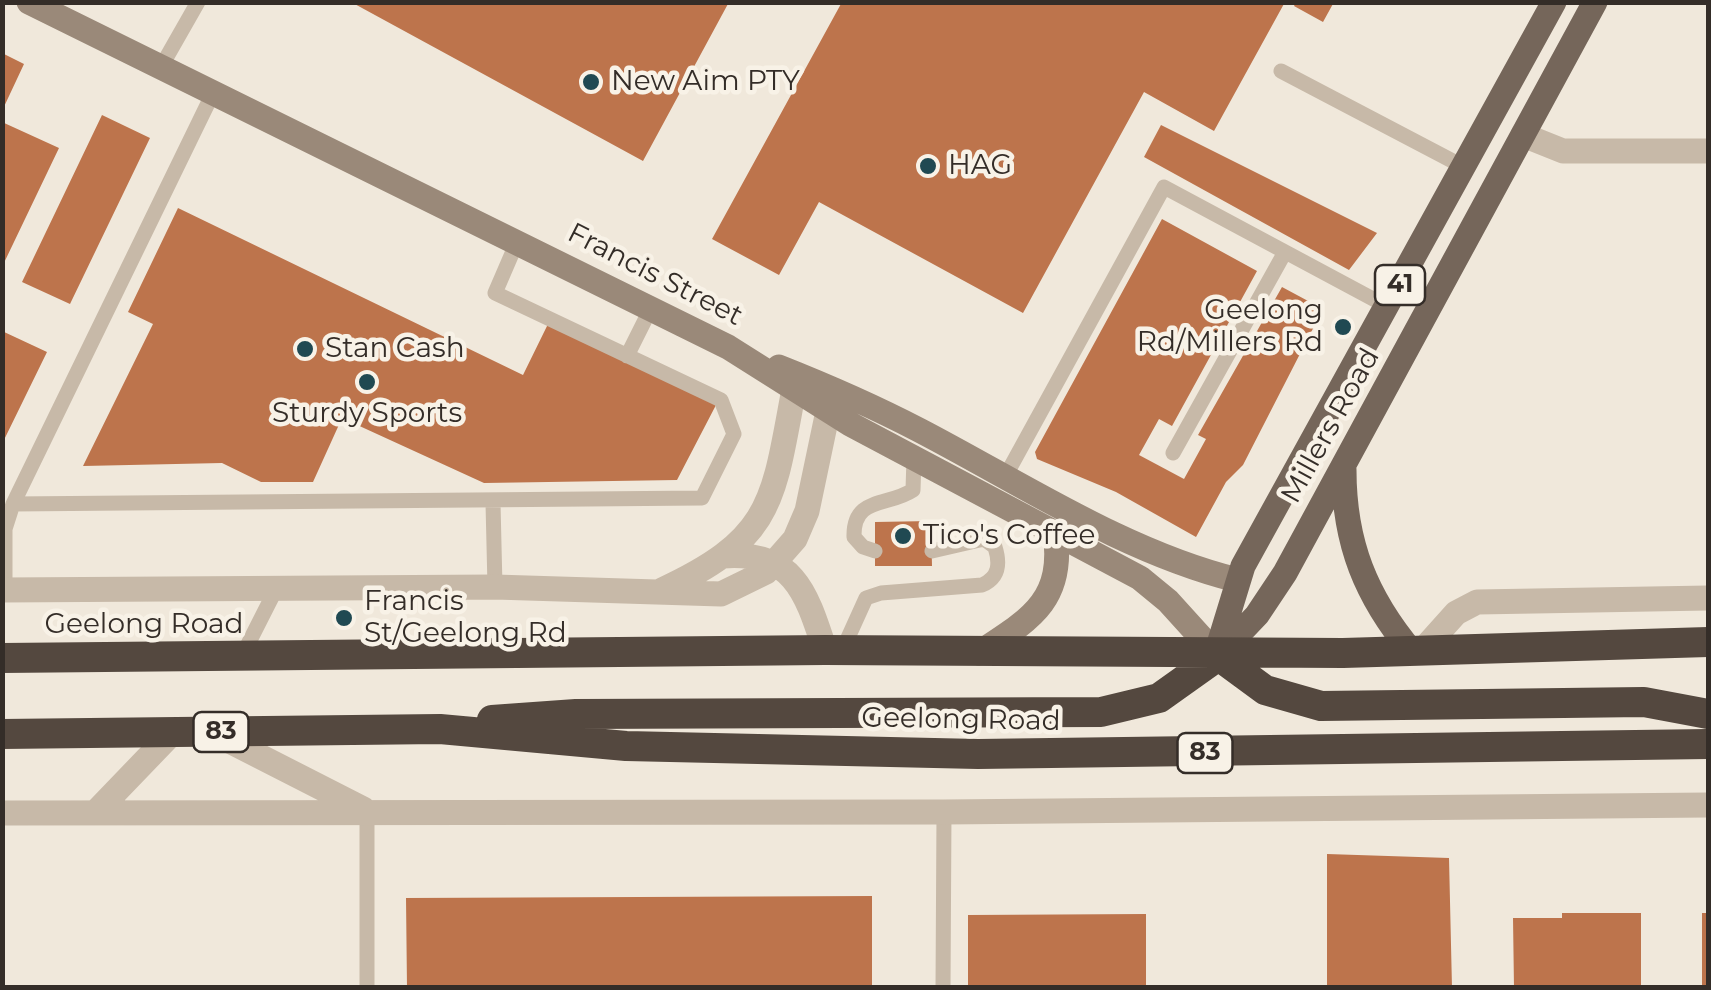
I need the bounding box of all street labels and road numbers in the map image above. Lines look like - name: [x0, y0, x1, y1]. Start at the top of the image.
- street label: Francis Street: [562, 217, 748, 333]
- road number: 41: [1375, 265, 1425, 305]
- street label: Millers Road: [1275, 343, 1387, 509]
- street label: Geelong Road: [44, 608, 244, 642]
- street label: Geelong Road: [861, 701, 1061, 739]
- road number: 83: [194, 712, 248, 752]
- road number: 83: [1178, 733, 1232, 773]

